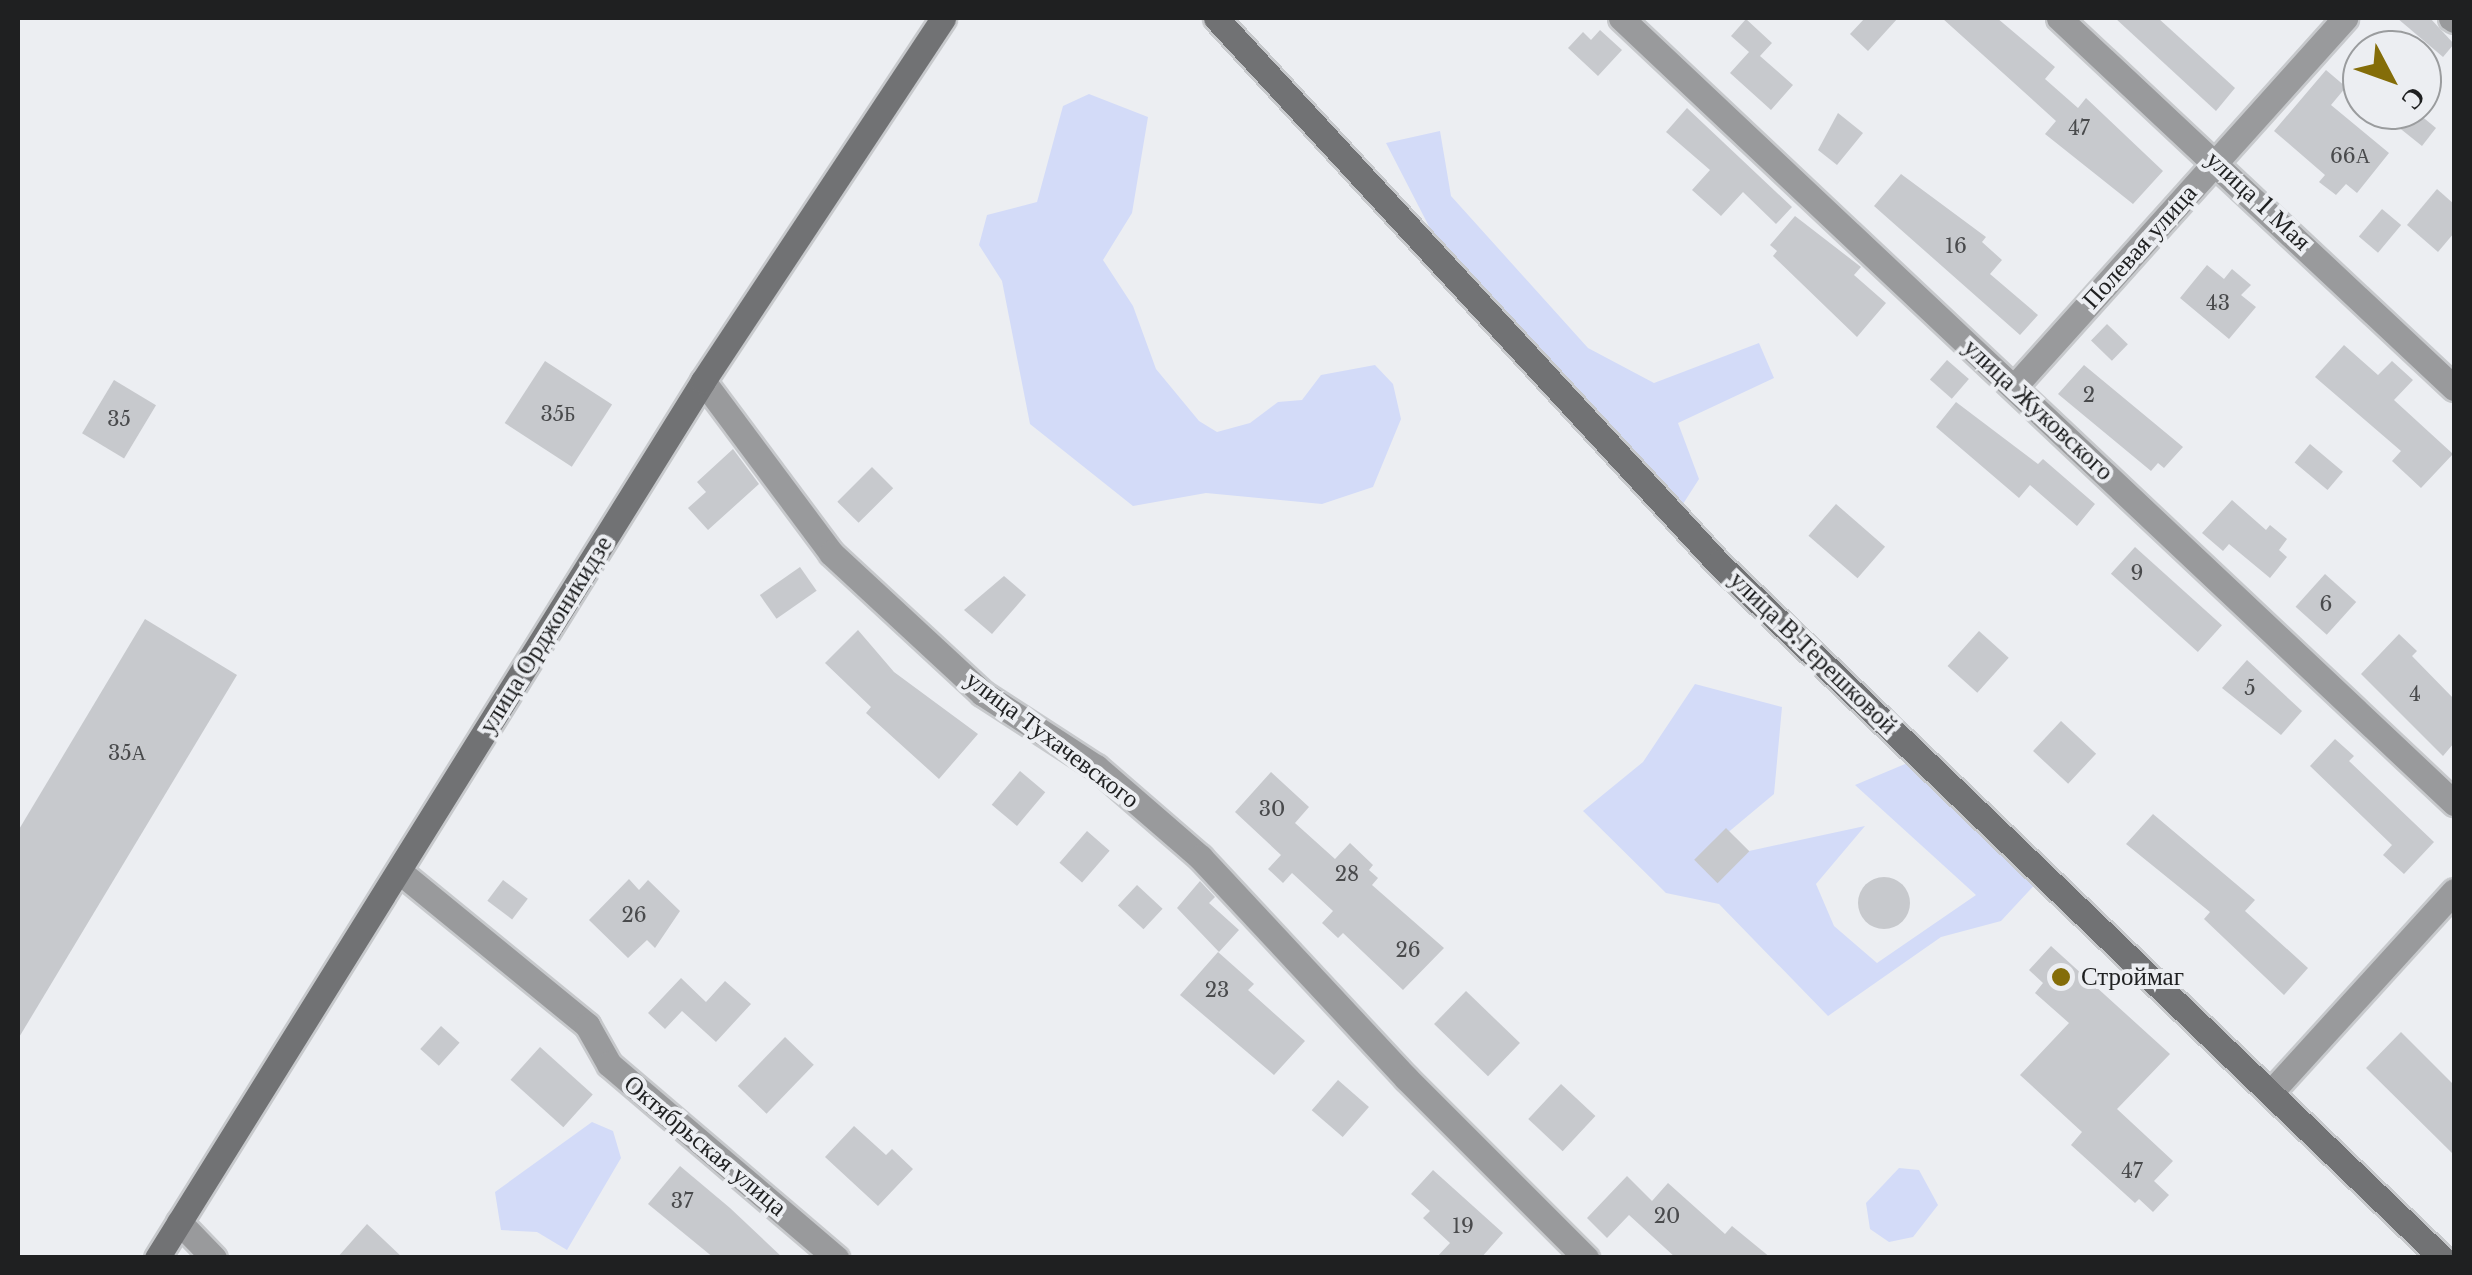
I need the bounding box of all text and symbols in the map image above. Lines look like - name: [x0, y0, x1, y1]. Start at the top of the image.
- north arrow: [2342, 30, 2442, 130]
- text: С: [2394, 80, 2433, 118]
- house number: 47: [2068, 116, 2090, 140]
- house number: 66А: [2330, 144, 2370, 168]
- street label: улица 1 Мая: [2199, 145, 2317, 257]
- street label: Полевая улица: [2076, 179, 2204, 315]
- house number: 16: [1945, 234, 1967, 258]
- house number: 43: [2206, 291, 2230, 315]
- street label: улица Жуковского: [1957, 333, 2119, 487]
- house number: 2: [2083, 383, 2095, 407]
- house number: 35Б: [540, 402, 576, 426]
- house number: 35: [107, 407, 131, 431]
- street label: улица Орджоникидзе: [473, 531, 619, 739]
- house number: 9: [2131, 561, 2143, 585]
- street label: улица В.Терешковой: [1723, 565, 1903, 741]
- house number: 6: [2320, 592, 2332, 616]
- street label: улица Тухачевского: [959, 665, 1145, 815]
- house number: 5: [2244, 676, 2256, 700]
- house number: 4: [2409, 682, 2421, 706]
- house number: 35А: [108, 741, 146, 765]
- house number: 30: [1259, 797, 1285, 821]
- house number: 28: [1335, 862, 1359, 886]
- house number: 26: [621, 903, 647, 927]
- house number: 26: [1395, 938, 1421, 962]
- place label: Строймаг: [2081, 962, 2184, 992]
- marker: Строймаг: [2050, 966, 2072, 988]
- house number: 23: [1205, 978, 1229, 1002]
- street label: Октябрьская улица: [618, 1069, 792, 1223]
- house number: 47: [2121, 1159, 2143, 1183]
- house number: 37: [671, 1189, 693, 1213]
- house number: 20: [1654, 1204, 1680, 1228]
- house number: 19: [1452, 1214, 1474, 1238]

